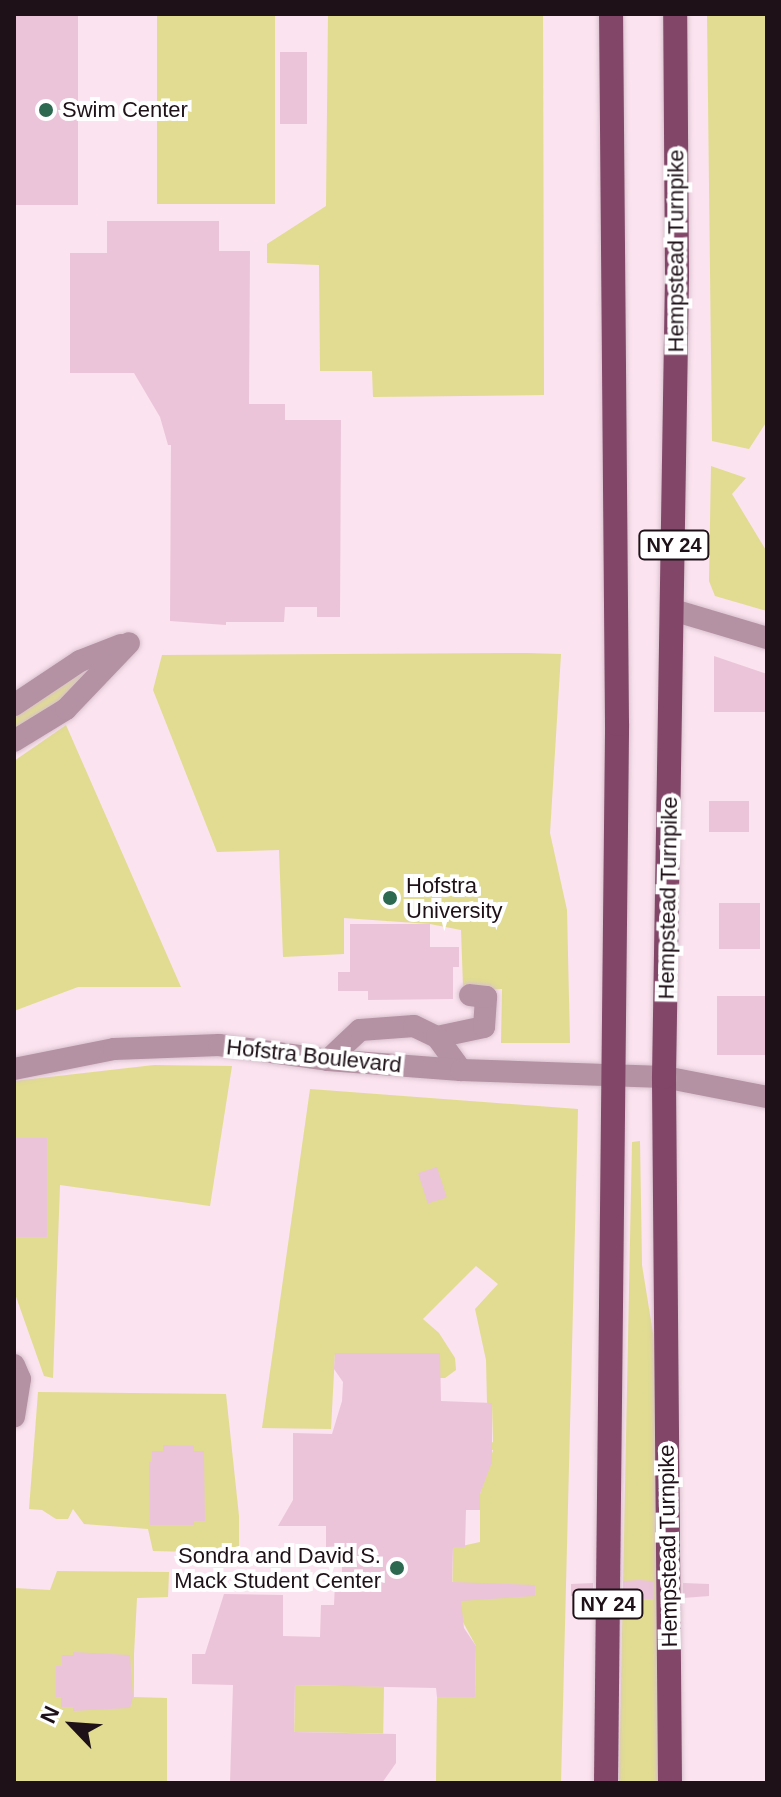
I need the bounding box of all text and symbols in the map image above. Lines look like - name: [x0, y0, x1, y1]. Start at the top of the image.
- place label: Swim Center: [62, 97, 188, 123]
- marker: Swim Center: [37, 101, 55, 119]
- street label: Hempstead Turnpike: [663, 149, 689, 353]
- road number: NY 24: [638, 529, 710, 561]
- street label: Hempstead Turnpike: [653, 796, 683, 1000]
- place label: Hofstra University: [406, 872, 503, 924]
- marker: Hofstra University: [381, 889, 399, 907]
- street label: Hofstra Boulevard: [225, 1034, 403, 1078]
- street label: Hempstead Turnpike: [653, 1444, 683, 1648]
- place label: Sondra and David S. Mack Student Center: [174, 1542, 381, 1594]
- marker: Sondra and David S. Mack Student Center: [388, 1559, 406, 1577]
- road number: NY 24: [572, 1588, 644, 1620]
- north arrow: [32, 1685, 112, 1765]
- text: N: [35, 1702, 64, 1727]

